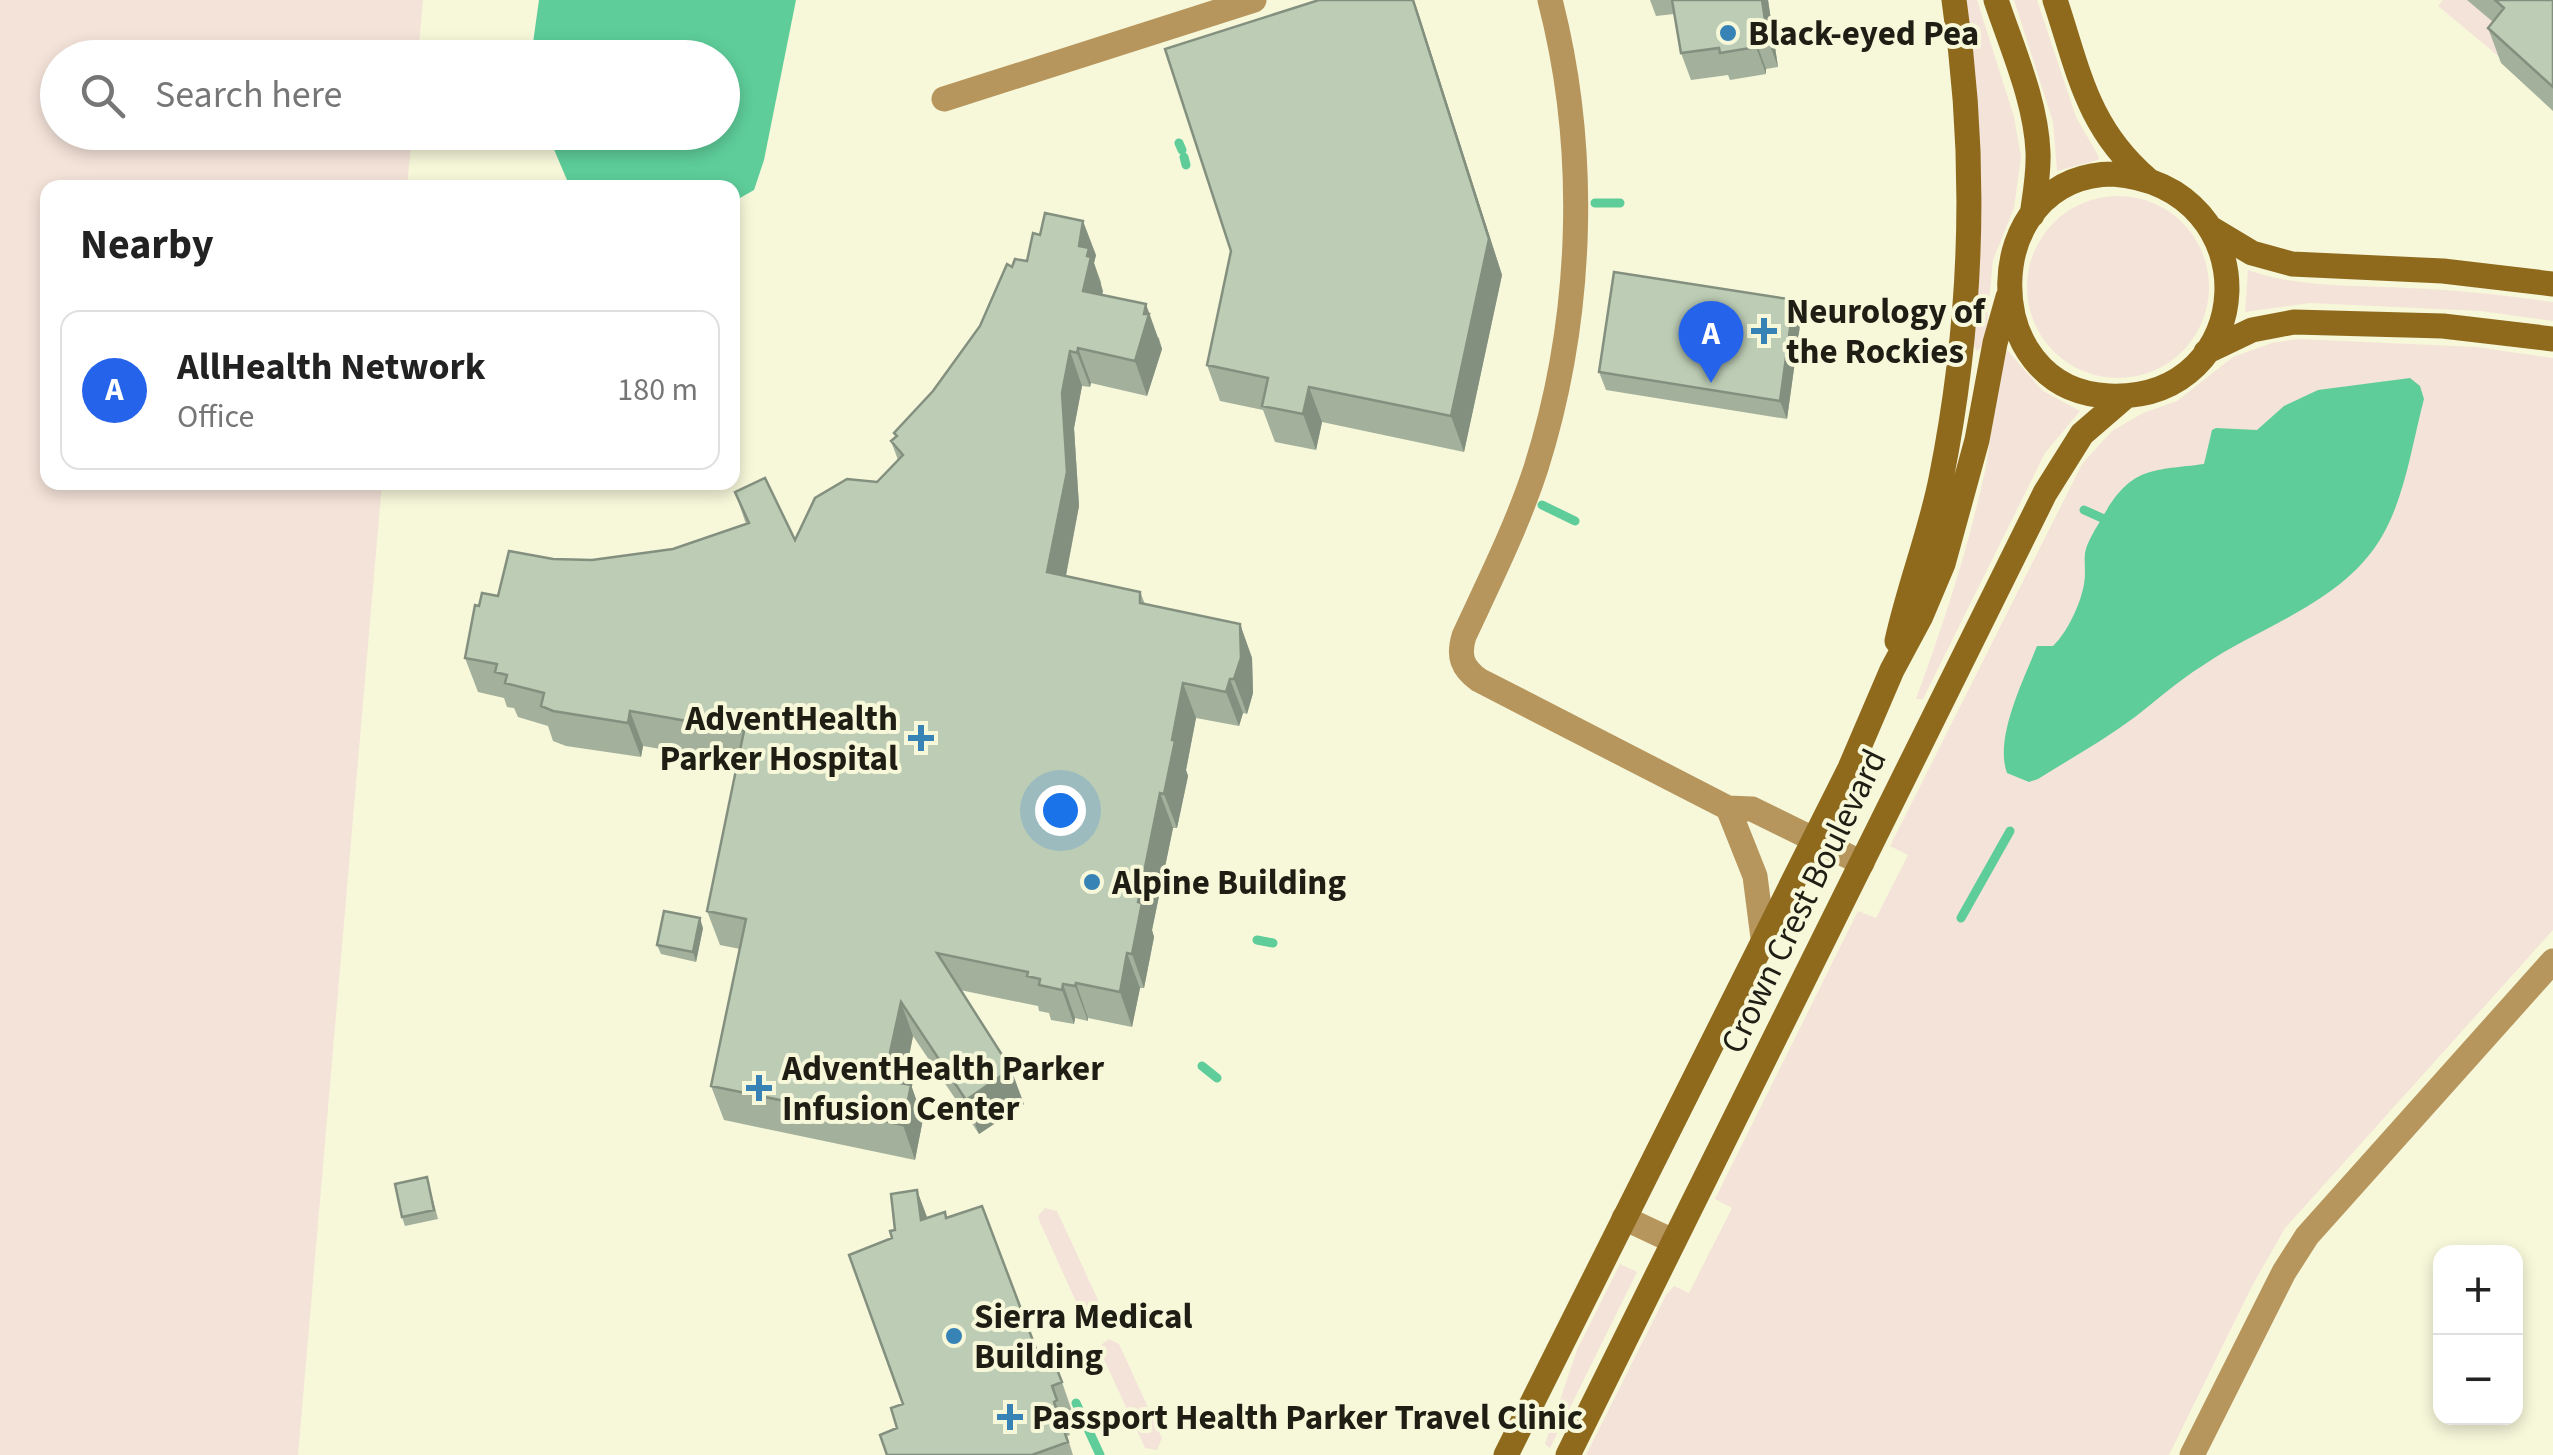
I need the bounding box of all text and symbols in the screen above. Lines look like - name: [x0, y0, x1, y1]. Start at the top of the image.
- place label: Black-eyed Pea: [1748, 9, 1979, 59]
- marker: Black-eyed Pea: [1717, 22, 1739, 44]
- search box: [40, 40, 740, 150]
- icon: search: [75, 68, 130, 123]
- text: Search here: [155, 68, 342, 122]
- text: Nearby: [80, 215, 214, 275]
- place label: Neurology of the Rockies: [1786, 287, 1987, 377]
- pin: A: [1678, 300, 1744, 383]
- marker: Neurology of the Rockies: [1751, 318, 1777, 344]
- text: AllHealth Network: [177, 340, 485, 394]
- text: A: [105, 367, 124, 413]
- text: 180 m: [617, 367, 698, 413]
- text: Office: [177, 394, 254, 440]
- place label: AdventHealth Parker Hospital: [659, 694, 898, 784]
- marker: AdventHealth Parker Hospital: [908, 725, 934, 751]
- street label: Crown Crest Boulevard: [1708, 741, 1899, 1062]
- your location: [1035, 785, 1086, 836]
- place label: Alpine Building: [1111, 858, 1346, 908]
- marker: Alpine Building: [1081, 871, 1103, 893]
- place label: AdventHealth Parker Infusion Center: [781, 1044, 1104, 1134]
- marker: AdventHealth Parker Infusion Center: [746, 1075, 772, 1101]
- map controls: [2433, 1245, 2523, 1425]
- button: +: [2433, 1245, 2523, 1335]
- place label: Sierra Medical Building: [974, 1292, 1193, 1382]
- marker: Sierra Medical Building: [943, 1325, 965, 1347]
- button: −: [2433, 1335, 2523, 1425]
- place label: Passport Health Parker Travel Clinic: [1032, 1393, 1583, 1443]
- marker: Passport Health Parker Travel Clinic: [997, 1404, 1023, 1430]

